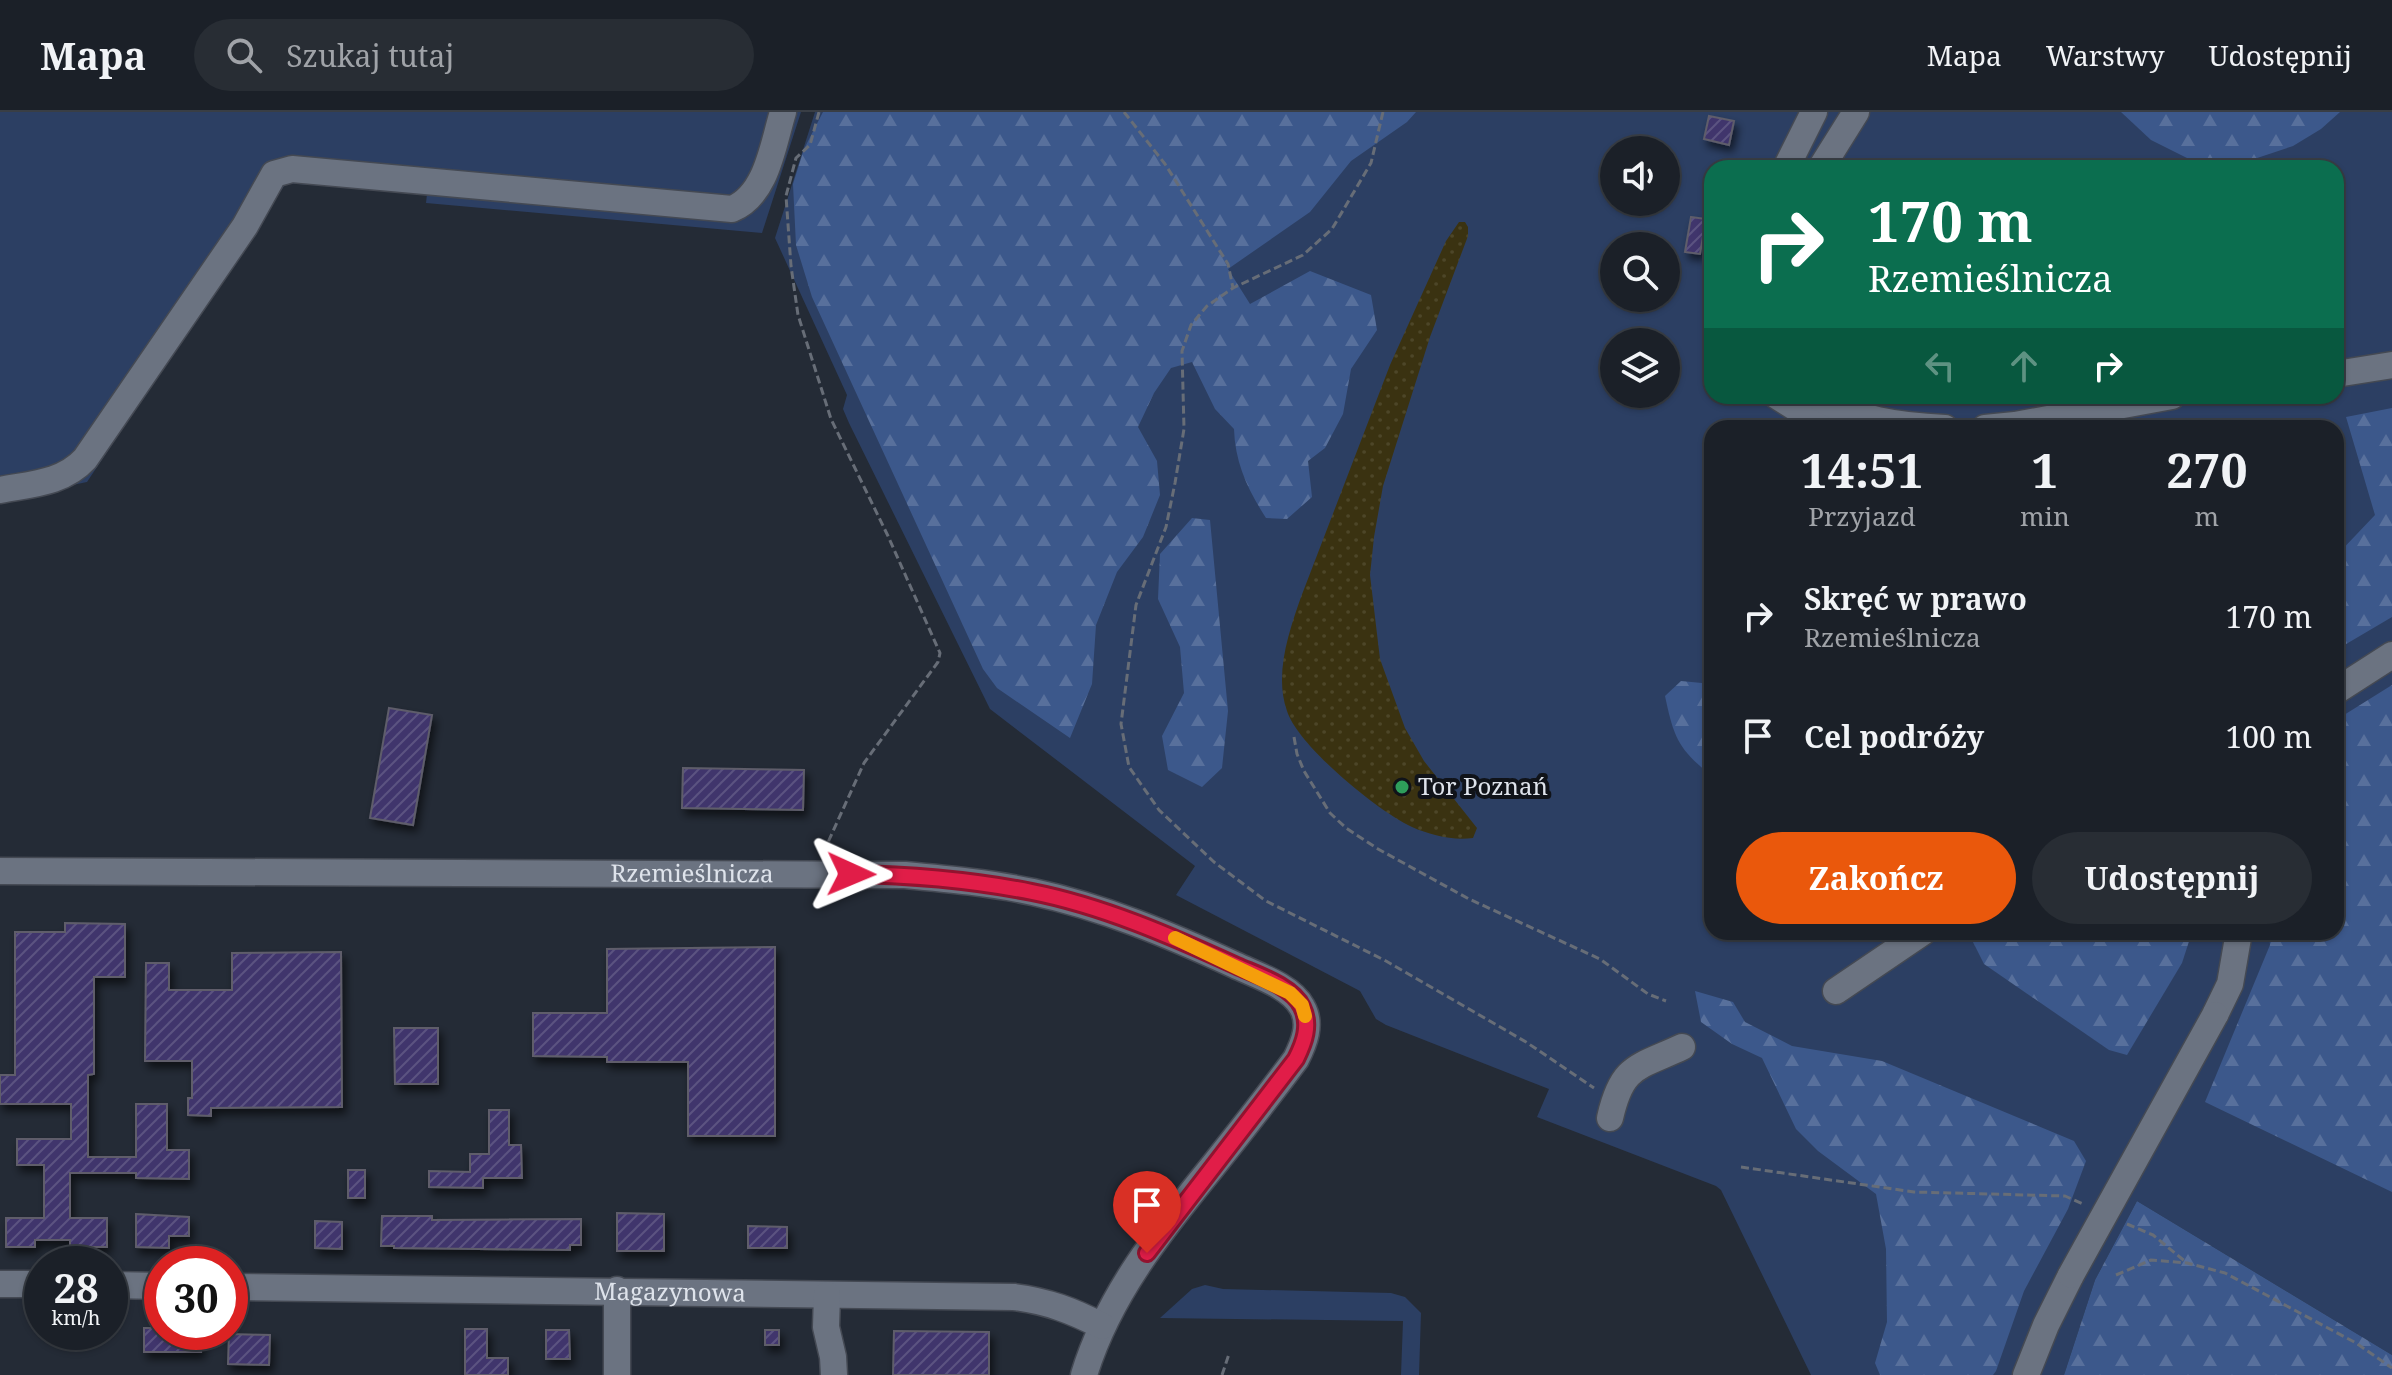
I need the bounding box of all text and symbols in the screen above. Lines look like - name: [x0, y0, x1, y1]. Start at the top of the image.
- search box: [194, 19, 754, 91]
- text: Mapa: [40, 29, 146, 81]
- icon: search: [222, 33, 266, 77]
- text: Szukaj tutaj: [286, 35, 454, 76]
- text: Mapa: [1927, 36, 2002, 74]
- text: Warstwy: [2046, 36, 2164, 74]
- text: Udostępnij: [2208, 36, 2352, 74]
- map controls: [1600, 136, 1680, 408]
- button: sound: [1600, 136, 1680, 216]
- text: 170 m: [1868, 182, 2033, 258]
- icon: right: [1736, 192, 1840, 296]
- button: search: [1600, 232, 1680, 312]
- text: Rzemieślnicza: [1868, 254, 2113, 303]
- button: layers: [1600, 328, 1680, 408]
- icon: left: [1918, 344, 1962, 388]
- icon: ahead: [2002, 344, 2046, 388]
- icon: right: [2086, 344, 2130, 388]
- text: 14:51: [1800, 437, 1924, 502]
- text: 1: [2031, 437, 2058, 502]
- text: 270: [2166, 437, 2248, 502]
- text: Przyjazd: [1808, 498, 1916, 534]
- text: min: [2020, 498, 2070, 534]
- text: m: [2195, 498, 2219, 534]
- text: Skręć w prawo: [1804, 578, 2027, 619]
- icon: right: [1736, 594, 1780, 638]
- text: 170 m: [2226, 596, 2312, 637]
- text: Rzemieślnicza: [1804, 619, 1981, 655]
- icon: arrive: [1736, 714, 1780, 758]
- text: Cel podróży: [1804, 716, 1984, 757]
- text: 100 m: [2226, 716, 2312, 757]
- place label: Tor Poznań: [1418, 769, 1548, 802]
- marker: Tor Poznań: [1393, 778, 1411, 796]
- position arrow: [809, 832, 893, 916]
- button: Zakończ: [1736, 832, 2016, 924]
- button: Udostępnij: [2032, 832, 2312, 924]
- street label: Rzemieślnicza: [610, 856, 774, 889]
- pin: [1113, 1171, 1181, 1253]
- icon: arrive: [1125, 1183, 1169, 1227]
- speed limit sign: 30: [144, 1246, 248, 1350]
- text: 28: [53, 1260, 99, 1315]
- street label: Magazynowa: [594, 1274, 746, 1309]
- text: km/h: [51, 1304, 101, 1331]

